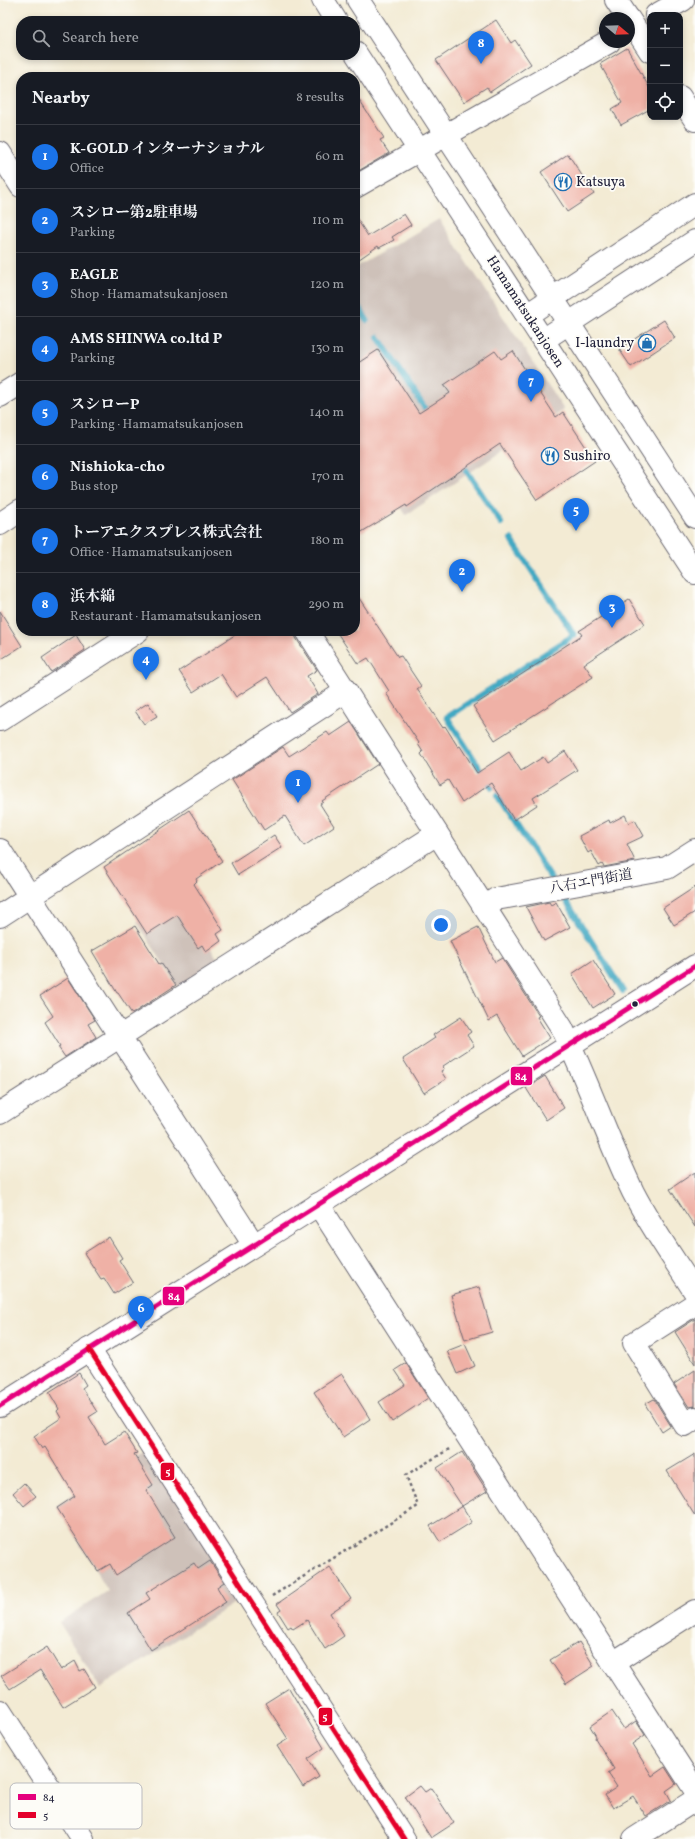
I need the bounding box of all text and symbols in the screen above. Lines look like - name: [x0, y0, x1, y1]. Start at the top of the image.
- north arrow: [599, 12, 635, 48]
- map controls: [647, 12, 683, 120]
- button: +: [647, 12, 683, 48]
- search box: [16, 16, 360, 60]
- icon: search: [30, 27, 52, 49]
- text: Search here: [62, 28, 139, 49]
- pin: 8: [468, 31, 494, 64]
- button: −: [647, 48, 683, 84]
- button: locate: [647, 84, 683, 120]
- text: Nearby: [32, 87, 90, 110]
- text: 8 results: [296, 89, 344, 107]
- text: K-GOLD インターナショナル: [70, 139, 264, 160]
- text: 1: [42, 148, 48, 166]
- text: 60 m: [316, 148, 344, 166]
- text: Office: [70, 160, 104, 178]
- restaurant icon: Katsuya: [553, 172, 573, 192]
- place label: Katsuya: [576, 173, 625, 192]
- text: スシロー第2駐車場: [70, 203, 198, 224]
- text: 2: [42, 212, 48, 230]
- text: 110 m: [312, 212, 344, 230]
- text: Parking: [70, 224, 115, 242]
- street label: Hamamatsukanjosen: [482, 252, 568, 372]
- text: EAGLE: [70, 265, 119, 286]
- text: 3: [42, 276, 48, 294]
- text: 120 m: [310, 276, 344, 294]
- text: Shop · Hamamatsukanjosen: [70, 286, 228, 304]
- text: AMS SHINWA co.ltd P: [70, 329, 222, 350]
- shop icon: I-laundry: [637, 333, 657, 353]
- place label: I-laundry: [575, 334, 634, 353]
- text: 4: [41, 340, 49, 358]
- text: 130 m: [311, 340, 344, 358]
- text: Parking: [70, 350, 115, 368]
- pin: 7: [518, 369, 544, 402]
- text: スシローP: [70, 395, 140, 416]
- text: 5: [42, 404, 48, 422]
- text: 140 m: [310, 404, 344, 422]
- text: Parking · Hamamatsukanjosen: [70, 416, 244, 434]
- restaurant icon: Sushiro: [540, 446, 560, 466]
- place label: Sushiro: [563, 447, 611, 466]
- text: Nishioka-cho: [70, 457, 165, 478]
- text: 6: [41, 468, 49, 486]
- text: 170 m: [311, 468, 344, 486]
- text: Bus stop: [70, 478, 118, 496]
- pin: 5: [563, 498, 589, 531]
- text: トーアエクスプレス株式会社: [70, 523, 262, 544]
- text: 7: [42, 532, 48, 550]
- text: 180 m: [310, 532, 344, 550]
- text: Office · Hamamatsukanjosen: [70, 544, 232, 562]
- pin: 2: [449, 559, 475, 592]
- text: 浜木綿: [70, 587, 115, 608]
- pin: 3: [599, 595, 625, 628]
- text: 8: [41, 596, 49, 614]
- text: 290 m: [308, 596, 344, 614]
- text: Restaurant · Hamamatsukanjosen: [70, 608, 262, 626]
- pin: 4: [133, 647, 159, 680]
- pin: 1: [285, 770, 311, 803]
- street label: 八右エ門街道: [548, 865, 634, 899]
- your location: [431, 915, 451, 935]
- unlabelled marker: [630, 999, 640, 1009]
- line badge: 84: [510, 1066, 533, 1086]
- text: 84: [515, 1070, 528, 1085]
- line badge: 84: [162, 1286, 185, 1306]
- text: 84: [168, 1290, 181, 1305]
- pin: 6: [128, 1296, 154, 1329]
- line badge: 5: [160, 1462, 175, 1481]
- text: 5: [165, 1465, 171, 1480]
- line badge: 5: [318, 1707, 333, 1726]
- text: 5: [322, 1710, 328, 1725]
- legend: [10, 1783, 142, 1829]
- text: 84: [43, 1791, 55, 1806]
- text: 5: [43, 1809, 48, 1824]

